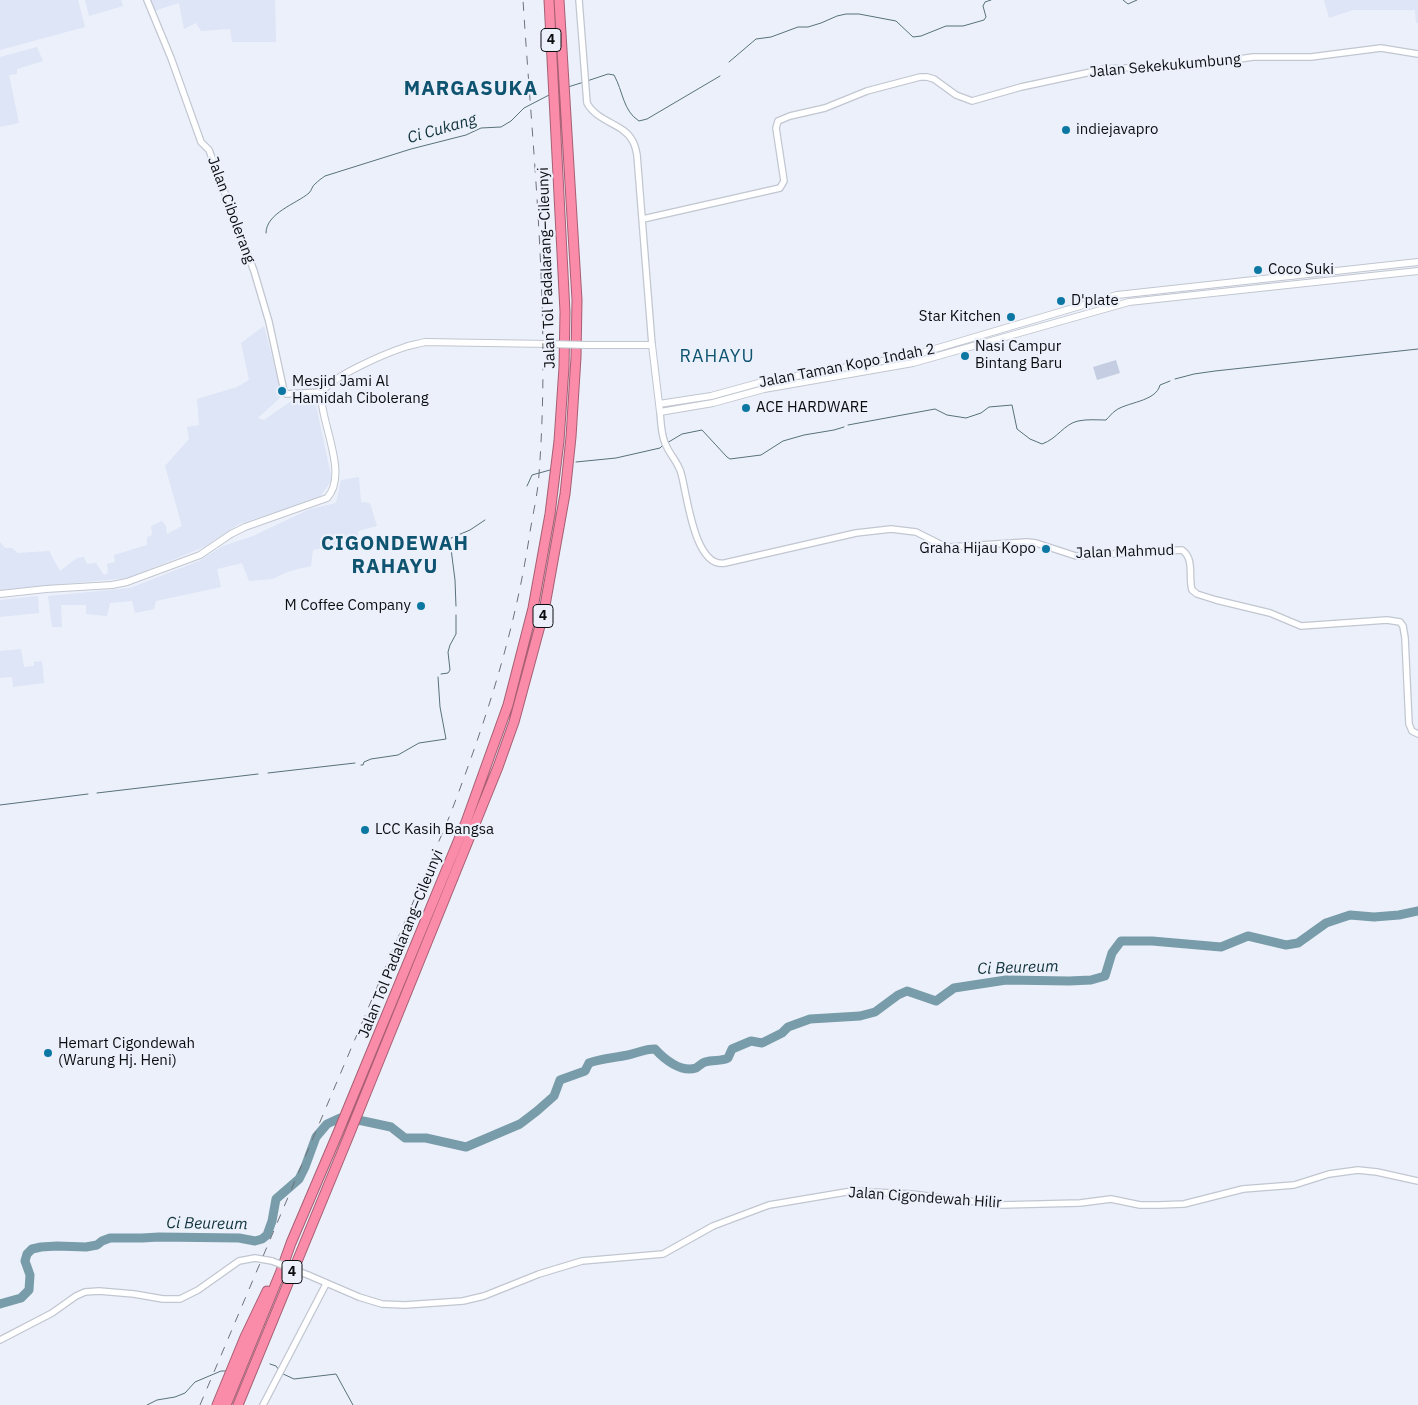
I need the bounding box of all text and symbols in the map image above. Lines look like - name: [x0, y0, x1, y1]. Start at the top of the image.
- road number: 4: [541, 28, 561, 52]
- street label: Jalan Sekekukumbung: [1089, 50, 1241, 82]
- district label: MARGASUKA: [403, 77, 539, 101]
- water label: Ci Cukang: [405, 110, 479, 148]
- place label: indiejavapro: [1076, 121, 1158, 139]
- marker: indiejavapro: [1060, 124, 1072, 136]
- street label: Jalan Cibolerang: [203, 154, 259, 266]
- street label: Jalan Tol Padalarang–Cileunyi: [534, 167, 560, 369]
- place label: Coco Suki: [1268, 261, 1334, 279]
- marker: Coco Suki: [1252, 264, 1264, 276]
- place label: D'plate: [1071, 292, 1119, 310]
- marker: D'plate: [1055, 295, 1067, 307]
- place label: Star Kitchen: [919, 308, 1001, 326]
- marker: Star Kitchen: [1005, 311, 1017, 323]
- place label: Nasi Campur Bintang Baru: [975, 338, 1062, 373]
- street label: Jalan Taman Kopo Indah 2: [757, 340, 937, 392]
- district label: RAHAYU: [679, 346, 755, 368]
- marker: Nasi Campur Bintang Baru: [959, 350, 971, 362]
- place label: Mesjid Jami Al Hamidah Cibolerang: [292, 373, 429, 408]
- marker: Mesjid Jami Al Hamidah Cibolerang: [276, 385, 288, 397]
- place label: ACE HARDWARE: [756, 399, 868, 417]
- marker: ACE HARDWARE: [740, 402, 752, 414]
- district label: CIGONDEWAH RAHAYU: [320, 532, 470, 579]
- place label: Graha Hijau Kopo: [919, 540, 1036, 558]
- street label: Jalan Mahmud: [1075, 541, 1175, 563]
- marker: Graha Hijau Kopo: [1040, 543, 1052, 555]
- place label: M Coffee Company: [285, 597, 411, 615]
- marker: M Coffee Company: [415, 600, 427, 612]
- road number: 4: [533, 604, 553, 628]
- place label: LCC Kasih Bangsa: [375, 821, 494, 839]
- marker: LCC Kasih Bangsa: [359, 824, 371, 836]
- street label: Jalan Tol Padalarang–Cileunyi: [355, 847, 447, 1041]
- water label: Ci Beureum: [977, 957, 1059, 979]
- place label: Hemart Cigondewah (Warung Hj. Heni): [58, 1035, 195, 1070]
- marker: Hemart Cigondewah (Warung Hj. Heni): [42, 1047, 54, 1059]
- street label: Jalan Cigondewah Hilir: [848, 1184, 1002, 1212]
- water label: Ci Beureum: [166, 1214, 248, 1234]
- road number: 4: [282, 1260, 302, 1284]

